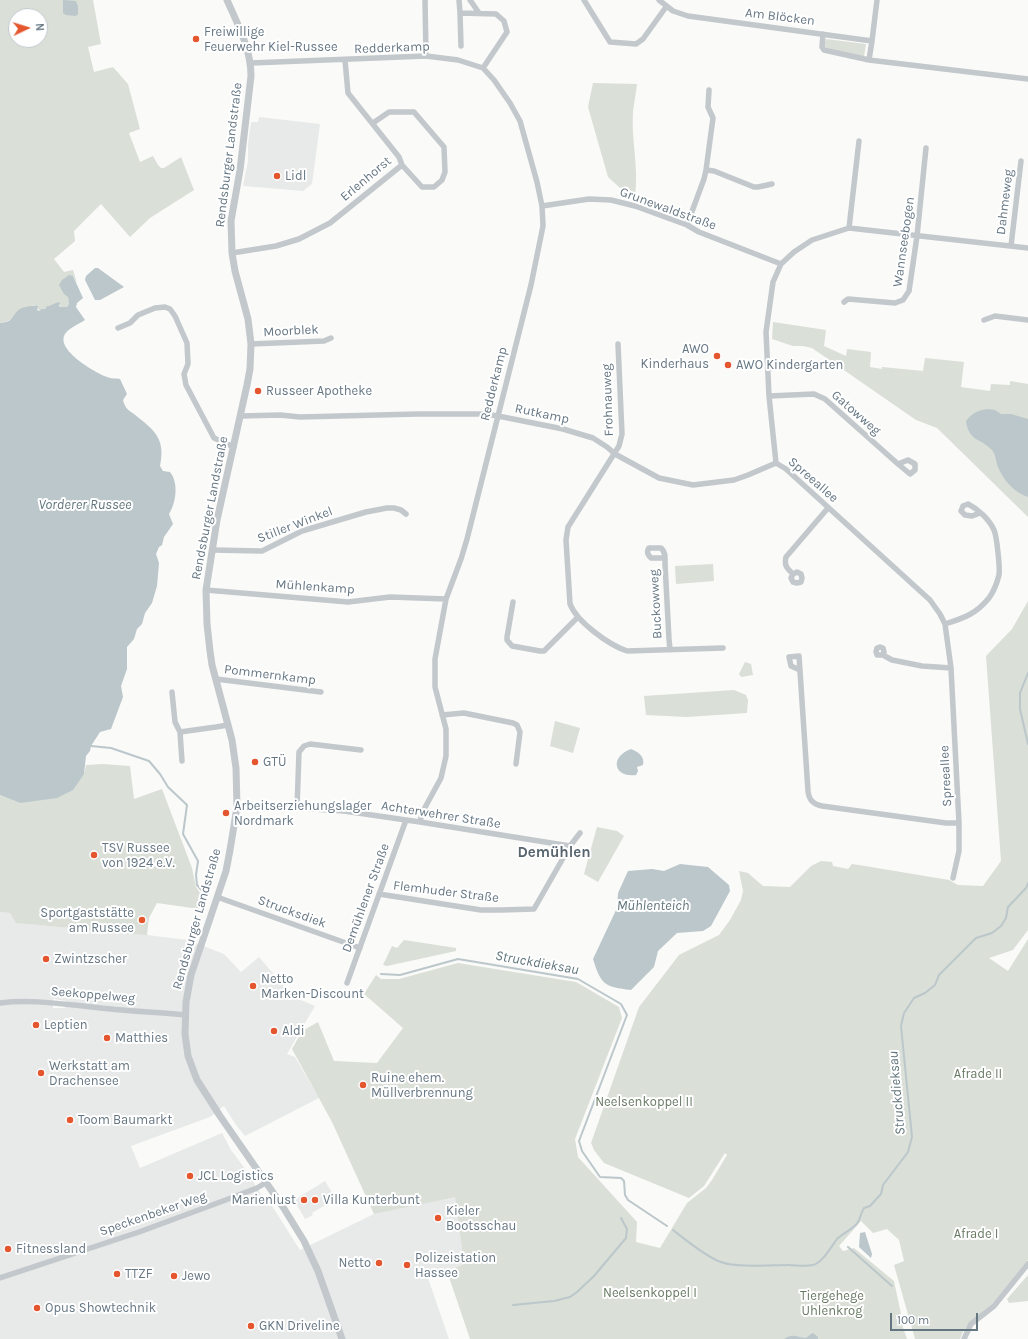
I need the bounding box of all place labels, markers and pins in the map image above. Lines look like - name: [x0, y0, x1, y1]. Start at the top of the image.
- place label: Freiwillige Feuerwehr Kiel-Russee: [204, 24, 338, 55]
- marker: Freiwillige Feuerwehr Kiel-Russee: [191, 34, 201, 44]
- place label: Lidl: [285, 168, 306, 184]
- marker: Lidl: [272, 171, 282, 181]
- place label: AWO Kinderhaus: [641, 341, 709, 372]
- marker: AWO Kinderhaus: [712, 351, 722, 361]
- place label: AWO Kindergarten: [736, 357, 843, 373]
- marker: AWO Kindergarten: [723, 360, 733, 370]
- place label: Russeer Apotheke: [266, 383, 372, 399]
- marker: Russeer Apotheke: [253, 386, 263, 396]
- place label: GTÜ: [263, 754, 286, 770]
- marker: GTÜ: [250, 757, 260, 767]
- place label: Arbeitserziehungslager Nordmark: [234, 798, 371, 829]
- marker: Arbeitserziehungslager Nordmark: [221, 808, 231, 818]
- place label: TSV Russee von 1924 e.V.: [102, 840, 175, 871]
- marker: TSV Russee von 1924 e.V.: [89, 850, 99, 860]
- place label: Sportgaststätte am Russee: [40, 905, 134, 936]
- marker: Sportgaststätte am Russee: [137, 915, 147, 925]
- place label: Zwintzscher: [54, 951, 127, 967]
- marker: Zwintzscher: [41, 954, 51, 964]
- place label: Netto Marken-Discount: [261, 971, 364, 1002]
- marker: Netto Marken-Discount: [248, 981, 258, 991]
- place label: Leptien: [44, 1017, 88, 1033]
- marker: Leptien: [31, 1020, 41, 1030]
- place label: Aldi: [282, 1023, 305, 1039]
- marker: Aldi: [269, 1026, 279, 1036]
- place label: Matthies: [115, 1030, 168, 1046]
- marker: Matthies: [102, 1033, 112, 1043]
- place label: Werkstatt am Drachensee: [49, 1058, 130, 1089]
- marker: Werkstatt am Drachensee: [36, 1068, 46, 1078]
- place label: Ruine ehem. Müllverbrennung: [371, 1070, 473, 1101]
- marker: Ruine ehem. Müllverbrennung: [358, 1080, 368, 1090]
- place label: Toom Baumarkt: [78, 1112, 172, 1128]
- marker: Toom Baumarkt: [65, 1115, 75, 1125]
- place label: JCL Logistics: [198, 1168, 274, 1184]
- marker: JCL Logistics: [185, 1171, 195, 1181]
- place label: Marienlust: [232, 1192, 296, 1208]
- place label: Villa Kunterbunt: [323, 1192, 420, 1208]
- marker: Marienlust: [299, 1195, 309, 1205]
- marker: Villa Kunterbunt: [310, 1195, 320, 1205]
- place label: Kieler Bootsschau: [446, 1203, 516, 1234]
- marker: Kieler Bootsschau: [433, 1213, 443, 1223]
- place label: Fitnessland: [16, 1241, 86, 1257]
- marker: Fitnessland: [3, 1244, 13, 1254]
- place label: Polizeistation Hassee: [415, 1250, 496, 1281]
- place label: Netto: [339, 1255, 371, 1271]
- marker: Netto: [374, 1258, 384, 1268]
- marker: Polizeistation Hassee: [402, 1260, 412, 1270]
- place label: TTZF: [125, 1266, 153, 1282]
- place label: Jewo: [182, 1268, 210, 1284]
- marker: TTZF: [112, 1269, 122, 1279]
- marker: Jewo: [169, 1271, 179, 1281]
- place label: Opus Showtechnik: [45, 1300, 156, 1316]
- marker: Opus Showtechnik: [32, 1303, 42, 1313]
- place label: GKN Driveline: [259, 1318, 340, 1334]
- marker: GKN Driveline: [246, 1321, 256, 1331]

